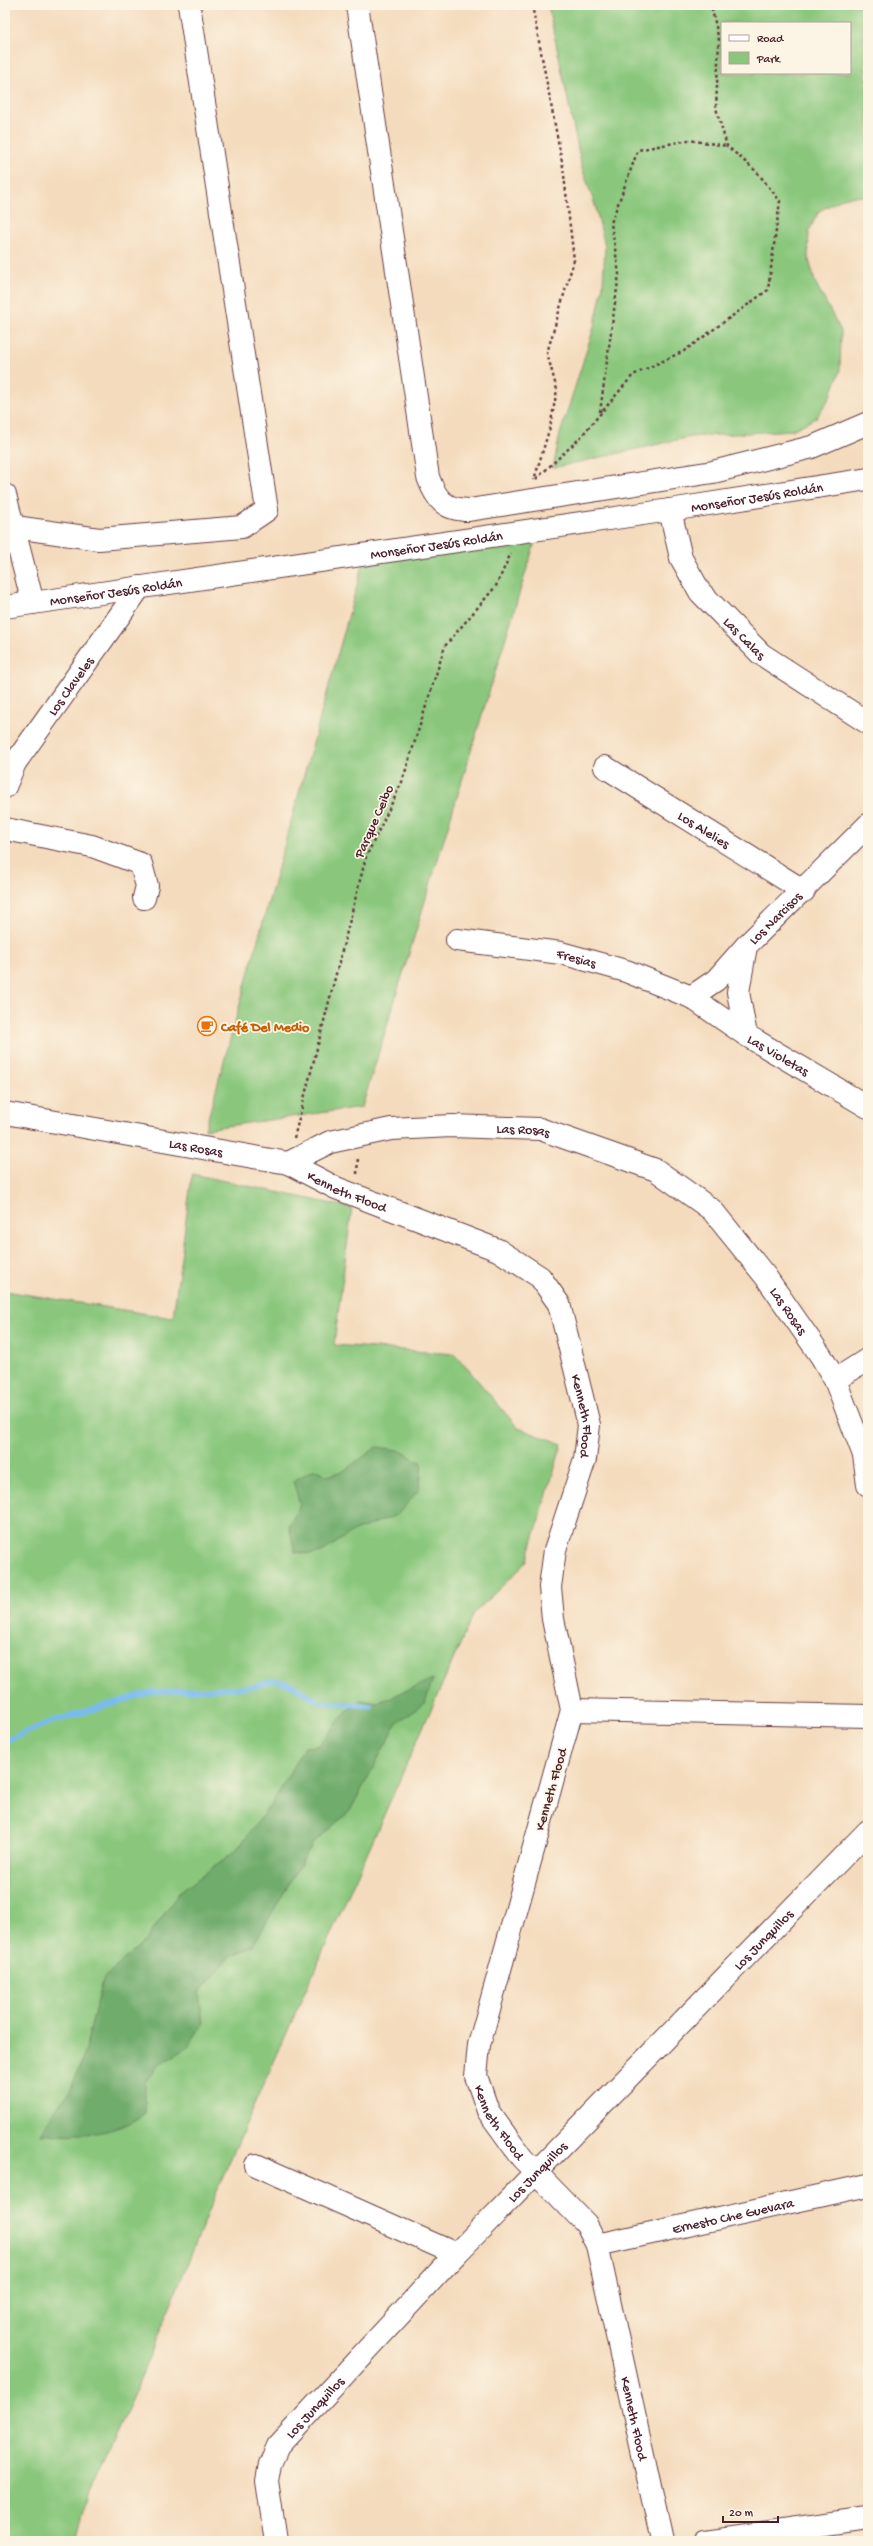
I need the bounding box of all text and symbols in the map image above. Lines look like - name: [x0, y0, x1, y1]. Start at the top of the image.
- legend: [721, 22, 851, 74]
- text: Road: [757, 33, 784, 47]
- text: Park: [756, 53, 782, 67]
- street label: Monseñor Jesús Roldán: [690, 480, 825, 518]
- street label: Monseñor Jesús Roldán: [370, 528, 504, 565]
- street label: Monseñor Jesús Roldán: [49, 575, 184, 611]
- street label: Las Calas: [718, 614, 768, 665]
- street label: Los Claveles: [45, 654, 99, 720]
- street label: Parque Ceibo: [351, 783, 399, 862]
- street label: Los Alelies: [674, 808, 733, 854]
- street label: Los Narcisos: [746, 889, 807, 949]
- street label: Fresias: [555, 946, 599, 974]
- cafe icon: Café Del Medio: [196, 1015, 218, 1037]
- place label: Café Del Medio: [220, 1020, 310, 1037]
- street label: Las Violetas: [744, 1032, 812, 1082]
- street label: Las Rosas: [496, 1122, 553, 1143]
- street label: Las Rosas: [167, 1136, 225, 1162]
- street label: Kenneth Flood: [303, 1168, 390, 1218]
- street label: Las Rosas: [765, 1285, 810, 1340]
- street label: Kenneth Flood: [566, 1373, 595, 1460]
- street label: Kenneth Flood: [533, 1745, 573, 1833]
- street label: Los Junquillos: [731, 1906, 798, 1975]
- street label: Kenneth Flood: [469, 2083, 528, 2166]
- street label: Los Junquillos: [505, 2138, 572, 2207]
- street label: Ernesto Che Guevara: [671, 2195, 797, 2239]
- street label: Los Junquillos: [283, 2373, 350, 2443]
- street label: Kenneth Flood: [615, 2375, 650, 2464]
- scale bar: [723, 2498, 778, 2524]
- text: 20 m: [729, 2507, 754, 2521]

